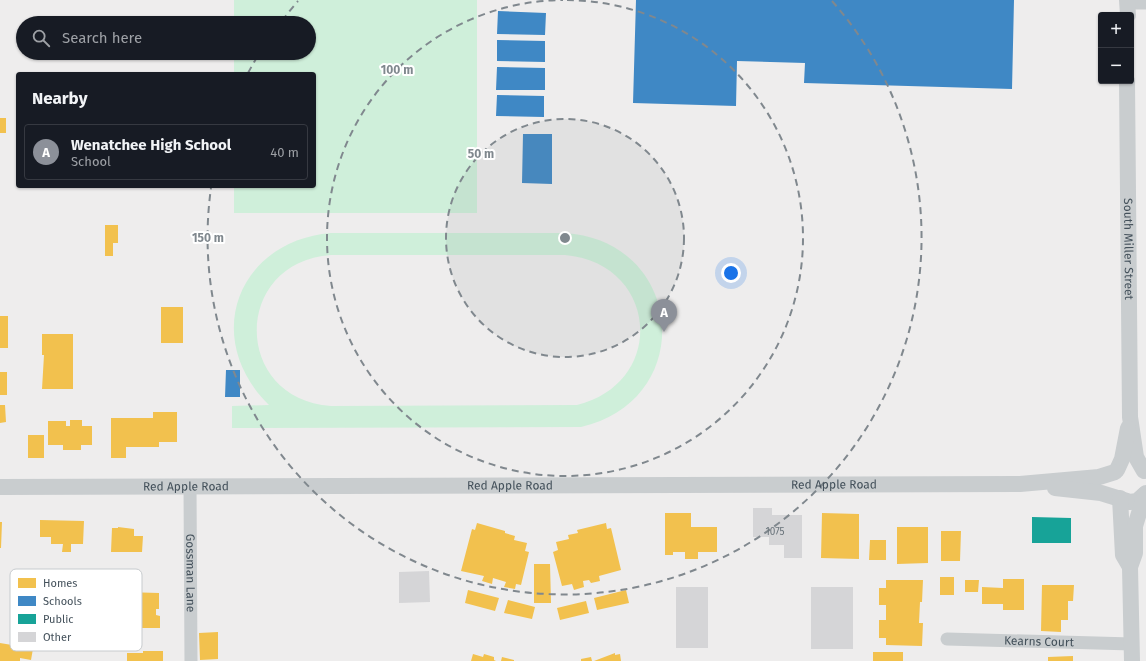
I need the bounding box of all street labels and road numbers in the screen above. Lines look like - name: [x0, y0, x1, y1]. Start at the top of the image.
- street label: South Miller Street: [1121, 198, 1136, 301]
- street label: Red Apple Road: [791, 477, 877, 492]
- street label: Red Apple Road: [467, 478, 553, 493]
- street label: Red Apple Road: [143, 479, 229, 494]
- street label: Gossman Lane: [183, 534, 198, 612]
- street label: Kearns Court: [1004, 634, 1075, 649]

